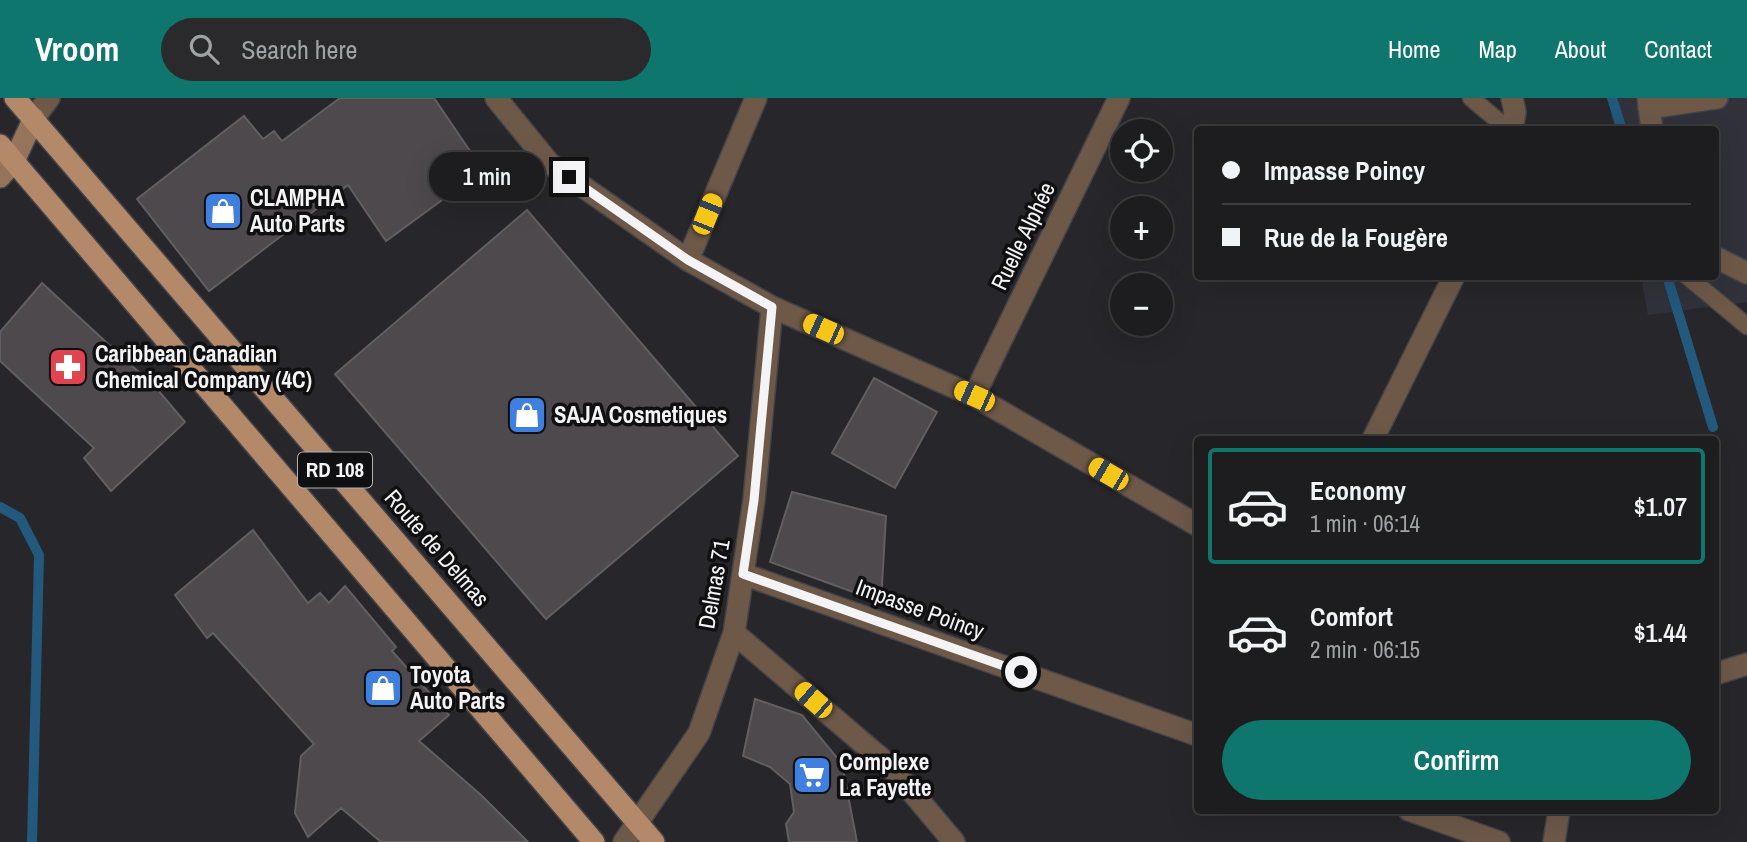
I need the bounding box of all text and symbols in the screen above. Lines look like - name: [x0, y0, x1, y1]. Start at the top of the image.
- search box: [161, 18, 651, 81]
- text: Vroom: [35, 27, 119, 71]
- icon: search: [185, 30, 223, 68]
- text: Search here: [241, 32, 357, 67]
- text: Home: [1388, 33, 1440, 65]
- text: Map: [1478, 33, 1517, 65]
- text: About: [1555, 33, 1606, 65]
- text: Contact: [1644, 33, 1712, 65]
- map controls: [1110, 119, 1173, 336]
- button: locate: [1110, 119, 1173, 182]
- callout: 1 min: [429, 153, 544, 202]
- text: Impasse Poincy: [1264, 153, 1425, 188]
- text: 1 min: [463, 161, 511, 192]
- route end: [553, 161, 585, 193]
- street label: Ruelle Alphée: [983, 177, 1062, 295]
- place label: CLAMPHA Auto Parts: [250, 182, 345, 239]
- shop icon: CLAMPHA Auto Parts: [202, 190, 244, 232]
- car: [690, 191, 725, 237]
- button: +: [1110, 196, 1173, 259]
- text: Rue de la Fougère: [1264, 220, 1448, 255]
- button: −: [1110, 273, 1173, 336]
- car: [800, 311, 847, 347]
- place label: Caribbean Canadian Chemical Company (4C): [95, 338, 312, 395]
- pharmacy icon: Caribbean Canadian Chemical Company (4C): [47, 346, 89, 388]
- car: [951, 378, 998, 414]
- shop icon: SAJA Cosmetiques: [506, 394, 548, 436]
- place label: SAJA Cosmetiques: [554, 399, 727, 430]
- road number: RD 108: [298, 452, 372, 488]
- car: [1085, 454, 1132, 494]
- text: Economy: [1310, 473, 1406, 508]
- icon: car: [1226, 475, 1289, 538]
- street label: Route de Delmas: [378, 483, 497, 613]
- text: $1.07: [1634, 489, 1687, 524]
- text: 1 min · 06:14: [1310, 508, 1420, 539]
- street label: Delmas 71: [690, 536, 737, 631]
- street label: Impasse Poincy: [852, 571, 989, 646]
- text: Comfort: [1310, 599, 1393, 634]
- icon: car: [1226, 601, 1289, 664]
- text: $1.44: [1634, 615, 1687, 650]
- text: 2 min · 06:15: [1310, 634, 1420, 665]
- route start: [1005, 656, 1037, 688]
- place label: Toyota Auto Parts: [410, 659, 505, 716]
- shop icon: Toyota Auto Parts: [362, 667, 404, 709]
- car: [791, 678, 836, 722]
- button: Confirm: [1222, 720, 1691, 800]
- place label: Complexe La Fayette: [839, 746, 931, 803]
- supermarket icon: Complexe La Fayette: [791, 754, 833, 796]

